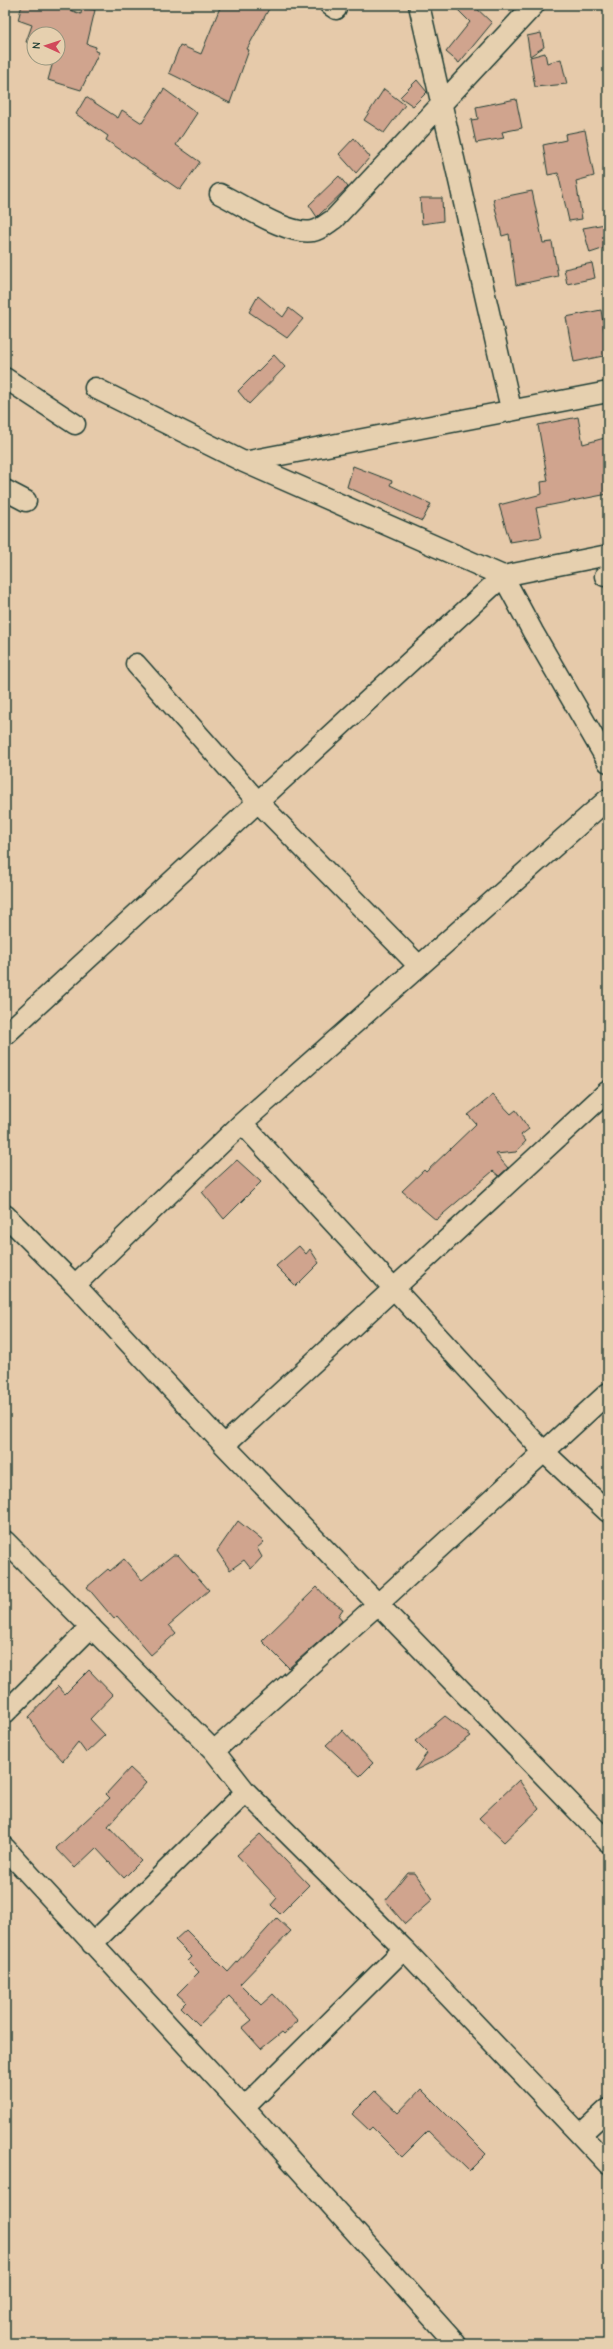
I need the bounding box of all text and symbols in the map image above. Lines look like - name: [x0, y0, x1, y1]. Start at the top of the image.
- north arrow: [26, 26, 66, 66]
- text: N: [30, 42, 43, 49]

